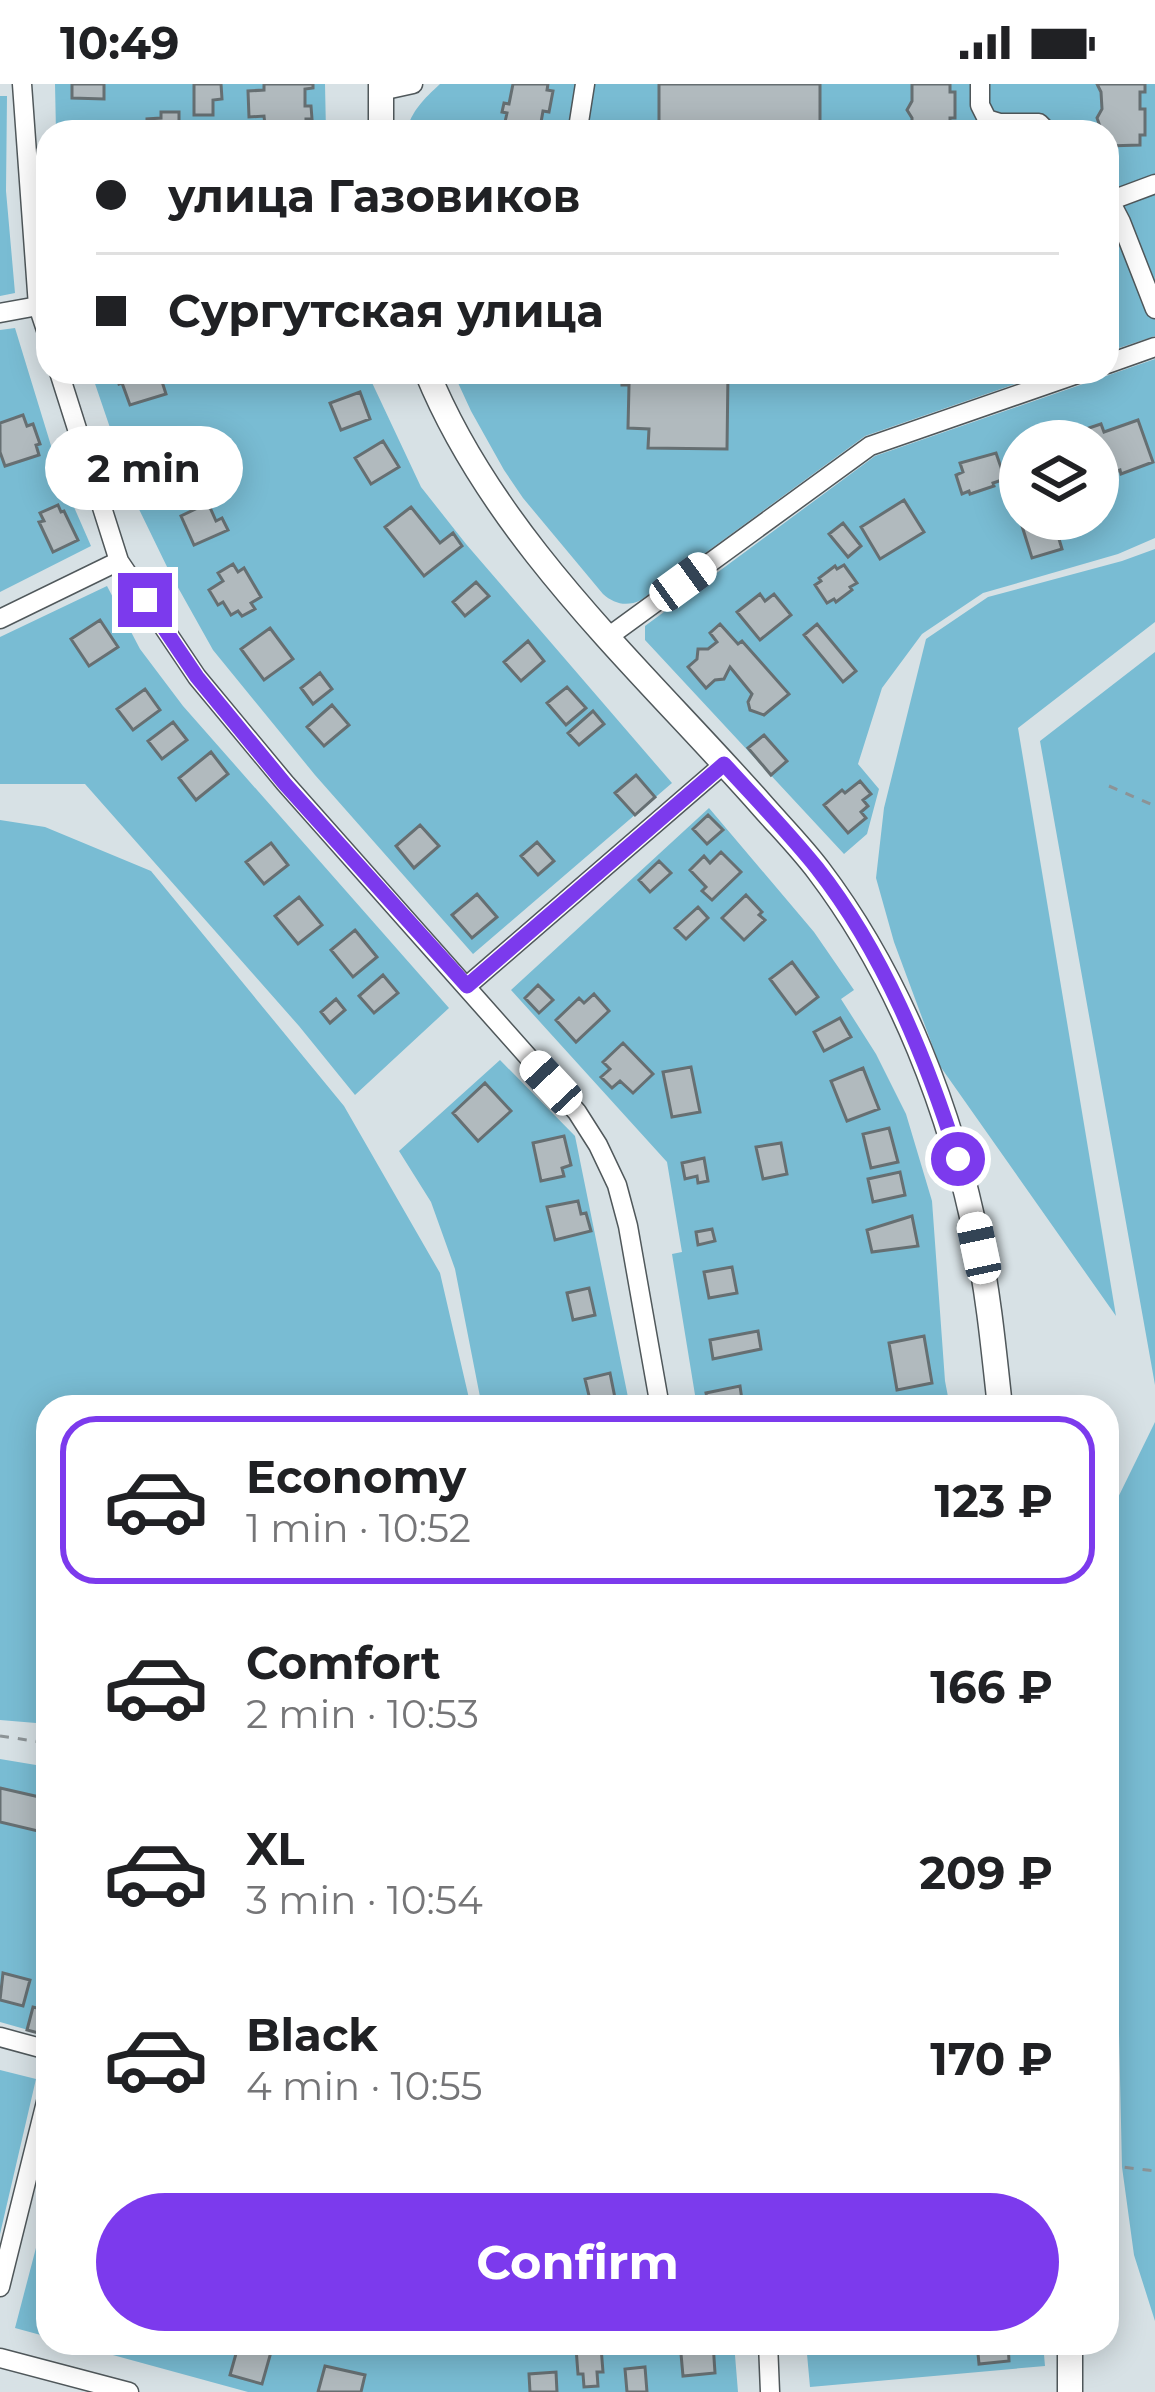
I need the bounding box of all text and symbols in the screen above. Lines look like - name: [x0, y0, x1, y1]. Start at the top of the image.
- text: 10:49: [60, 15, 180, 70]
- text: улица Газовиков: [168, 168, 580, 223]
- text: Сургутская улица: [168, 283, 604, 338]
- map controls: [999, 420, 1119, 540]
- button: layers: [999, 420, 1119, 540]
- callout: 2 min: [46, 426, 244, 510]
- text: 2 min: [87, 444, 201, 492]
- car: [643, 546, 723, 618]
- route end: [118, 573, 172, 627]
- car: [513, 1044, 589, 1122]
- route start: [931, 1132, 985, 1186]
- car: [954, 1209, 1004, 1287]
- icon: car: [102, 1446, 210, 1554]
- text: Economy: [246, 1449, 466, 1504]
- text: 123 ₽: [935, 1473, 1053, 1528]
- text: 1 min · 10:52: [246, 1504, 471, 1552]
- icon: car: [102, 1632, 210, 1740]
- text: Comfort: [246, 1635, 441, 1690]
- text: 166 ₽: [930, 1659, 1053, 1714]
- text: 2 min · 10:53: [246, 1690, 479, 1738]
- icon: car: [102, 1818, 210, 1926]
- text: XL: [246, 1821, 304, 1876]
- text: 209 ₽: [920, 1845, 1053, 1900]
- text: 3 min · 10:54: [246, 1876, 483, 1924]
- icon: car: [102, 2004, 210, 2112]
- text: Black: [246, 2007, 378, 2062]
- text: 170 ₽: [930, 2031, 1053, 2086]
- text: 4 min · 10:55: [246, 2062, 483, 2110]
- button: Confirm: [96, 2193, 1059, 2331]

